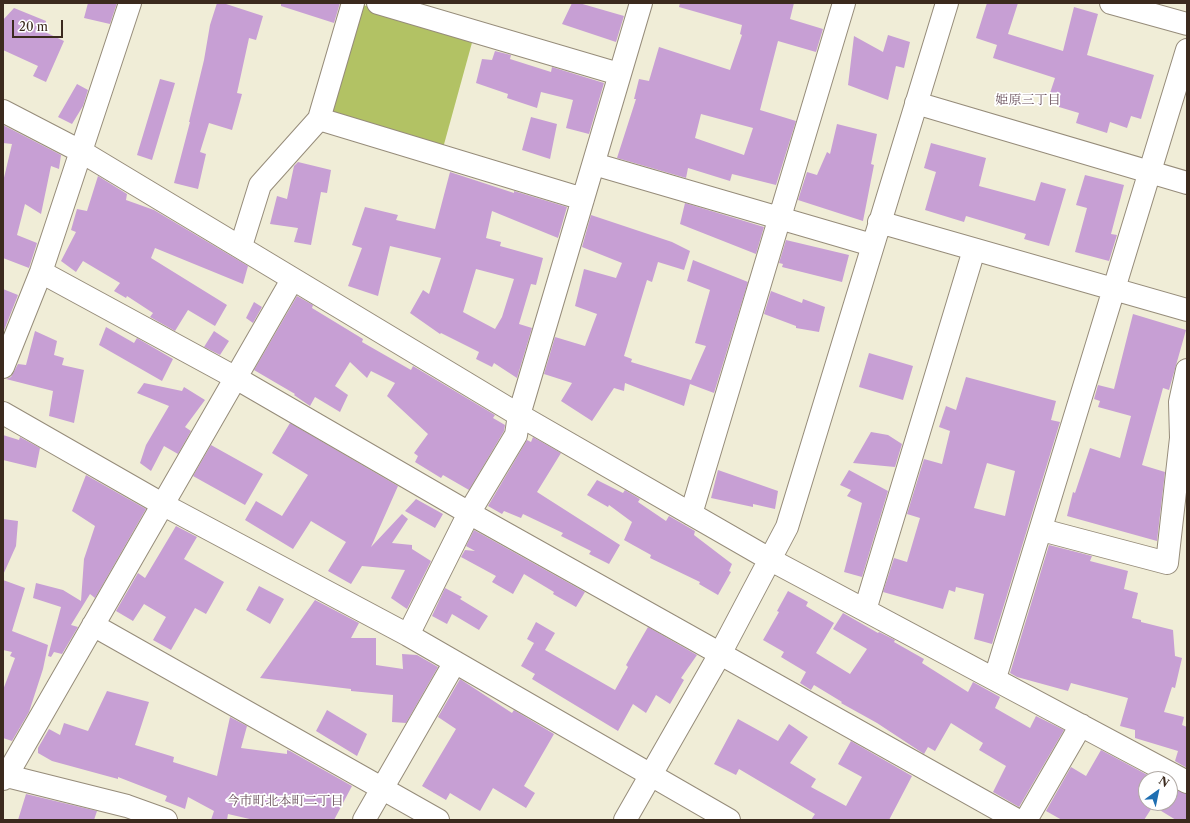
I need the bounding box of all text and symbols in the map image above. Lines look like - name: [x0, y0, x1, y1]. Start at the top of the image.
- scale bar: [14, 12, 65, 38]
- text: 20 m: [19, 19, 48, 34]
- district label: 姫原三丁目: [996, 92, 1060, 108]
- north arrow: [1138, 771, 1178, 811]
- text: N: [1156, 773, 1172, 790]
- district label: 今市町北本町二丁目: [227, 793, 343, 809]

